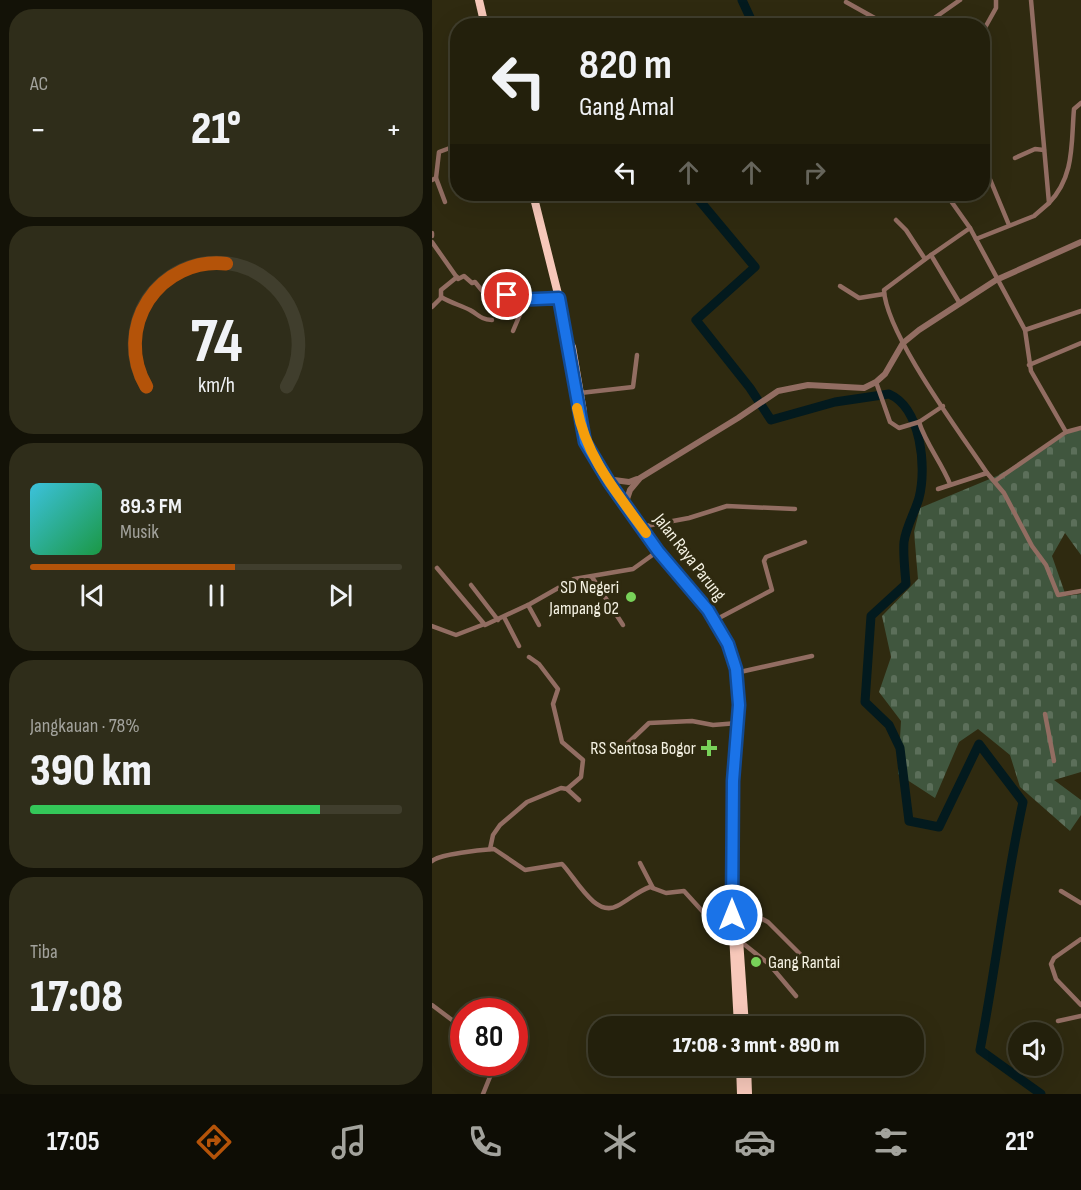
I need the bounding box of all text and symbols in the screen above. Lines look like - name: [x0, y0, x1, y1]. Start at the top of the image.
- text: 820 m: [579, 40, 672, 91]
- icon: left: [480, 42, 558, 120]
- text: AC: [30, 72, 48, 96]
- text: Gang Amal: [579, 91, 674, 123]
- text: 21°: [191, 102, 241, 157]
- text: −: [30, 110, 46, 150]
- text: +: [386, 110, 402, 150]
- icon: left: [609, 156, 642, 189]
- icon: ahead: [672, 156, 705, 189]
- icon: ahead: [735, 156, 768, 189]
- icon: right: [798, 156, 831, 189]
- pin: [481, 269, 532, 320]
- icon: arrive: [490, 278, 523, 311]
- text: 74: [190, 305, 242, 380]
- text: km/h: [197, 373, 235, 398]
- text: 89.3 FM: [120, 493, 182, 520]
- street label: Jalan Raya Parung: [648, 509, 730, 605]
- text: Musik: [120, 520, 159, 544]
- place label: SD Negeri Jampang 02: [548, 577, 619, 619]
- icon: previous: [76, 579, 109, 612]
- icon: pause: [200, 579, 233, 612]
- icon: next: [324, 579, 357, 612]
- marker: SD Negeri Jampang 02: [624, 590, 638, 604]
- text: Jangkauan · 78%: [30, 714, 140, 738]
- place label: RS Sentosa Bogor: [590, 738, 696, 759]
- marker: RS Sentosa Bogor: [700, 739, 718, 757]
- text: 390 km: [30, 744, 152, 799]
- position arrow: [700, 883, 764, 947]
- text: Tiba: [30, 940, 58, 964]
- place label: Gang Rantai: [768, 952, 840, 973]
- marker: Gang Rantai: [749, 955, 763, 969]
- text: 17:08: [30, 970, 123, 1025]
- speed limit sign: 80: [450, 998, 528, 1076]
- map controls: [1008, 1022, 1062, 1076]
- button: sound: [1008, 1022, 1062, 1076]
- text: 17:08 · 3 mnt · 890 m: [673, 1032, 839, 1059]
- icon: directions: [193, 1121, 235, 1163]
- icon: music: [328, 1121, 370, 1163]
- icon: phone: [464, 1121, 506, 1163]
- icon: climate: [599, 1121, 641, 1163]
- icon: car: [734, 1121, 776, 1163]
- icon: filters: [870, 1121, 912, 1163]
- text: 17:05: [47, 1126, 99, 1158]
- text: 21°: [1005, 1126, 1034, 1158]

